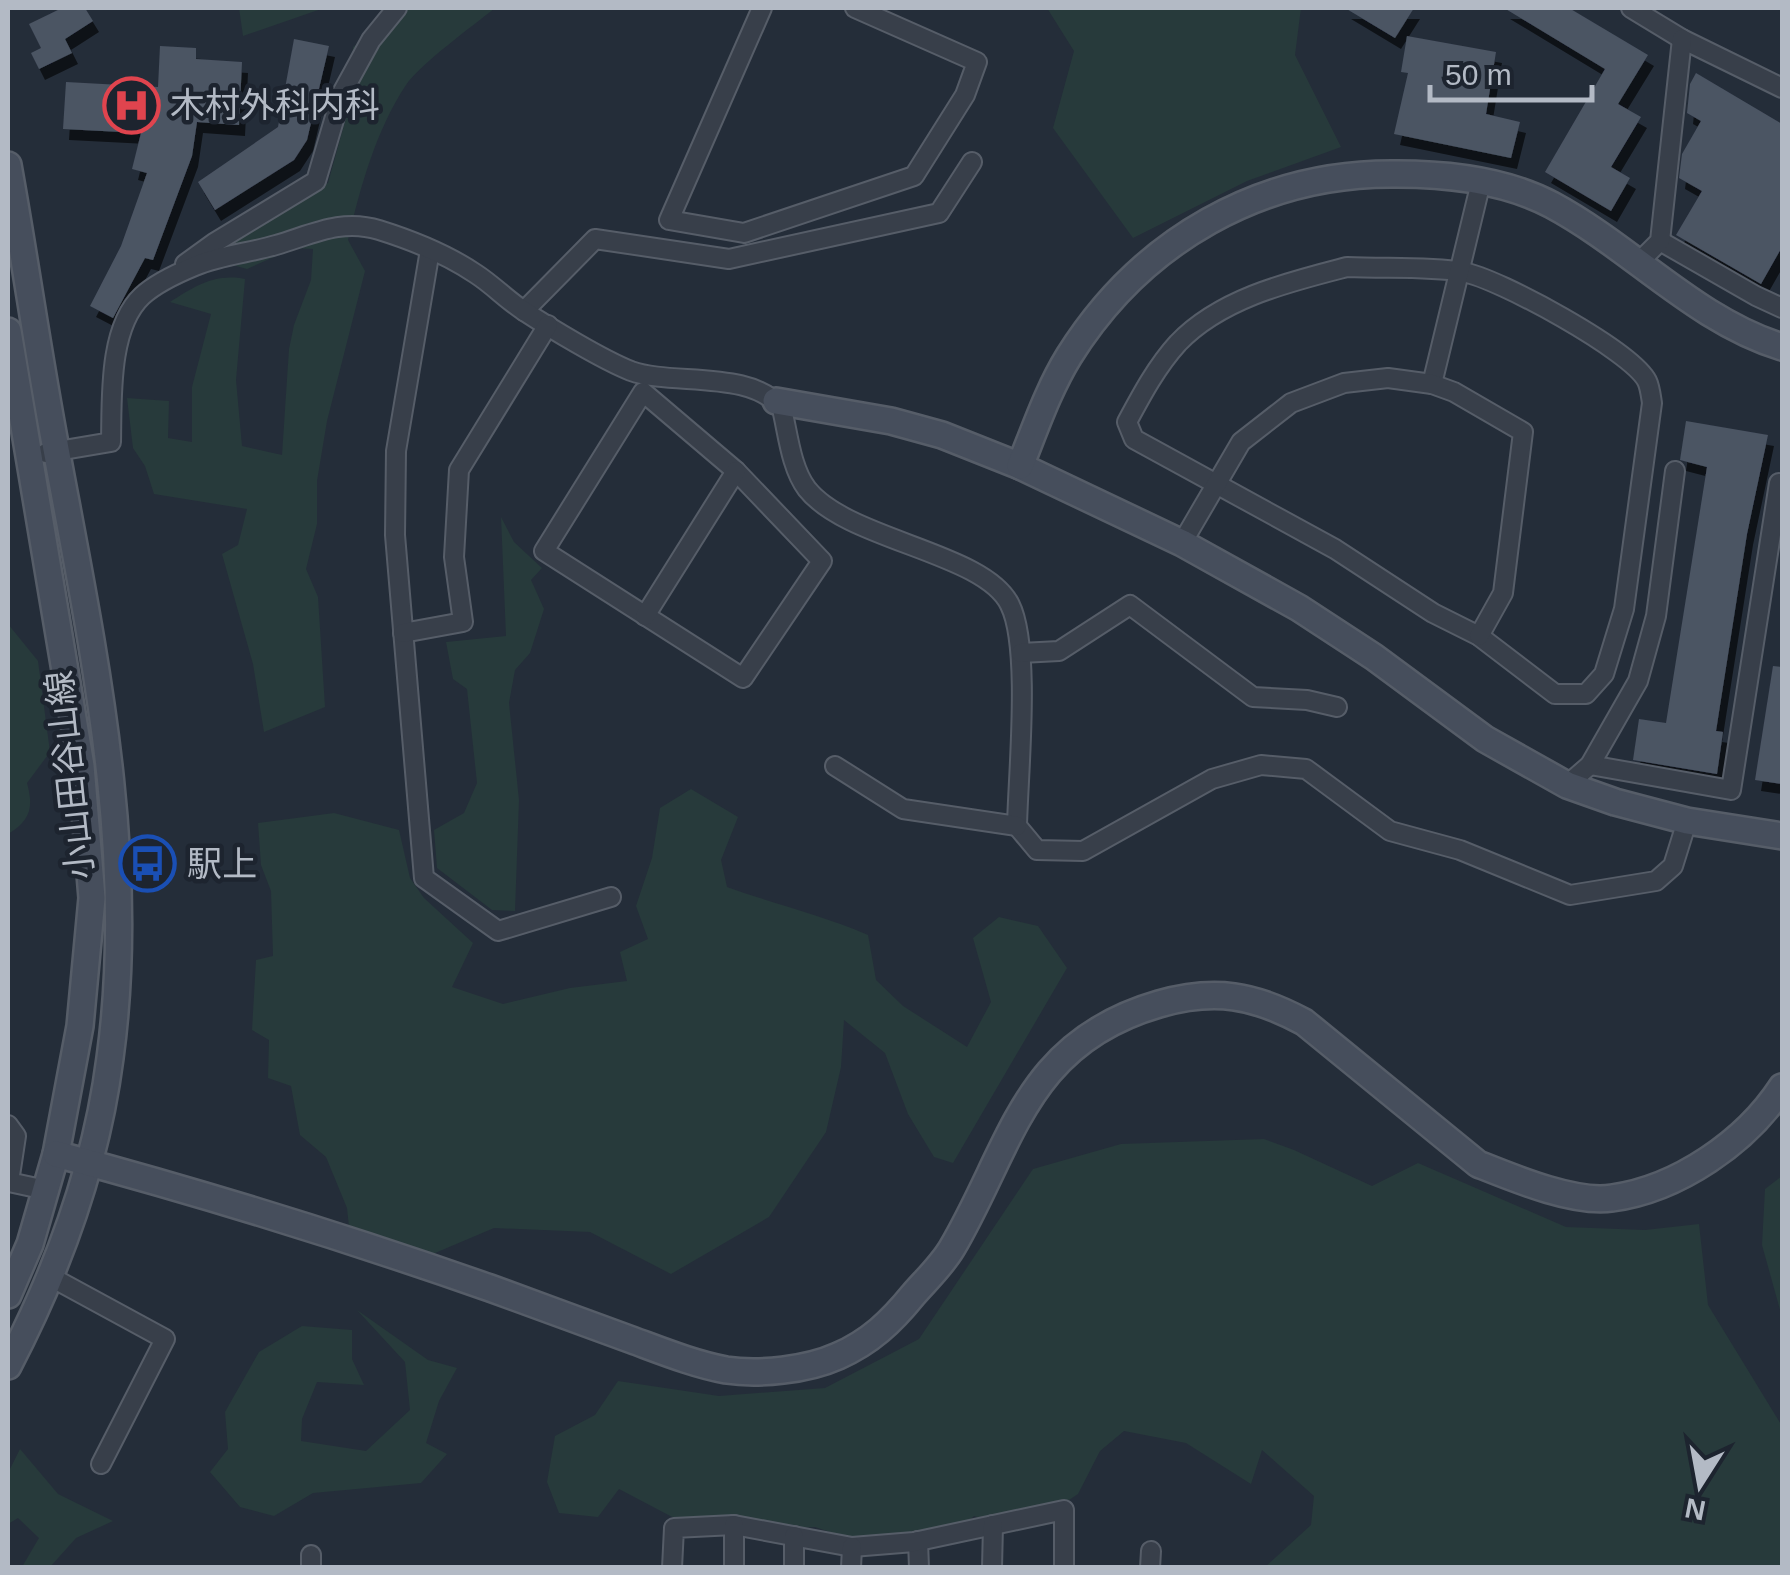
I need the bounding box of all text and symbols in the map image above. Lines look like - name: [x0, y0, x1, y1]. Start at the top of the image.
- scale bar: [1430, 40, 1592, 102]
- text: 50 m: [1445, 58, 1512, 91]
- hospital icon: 木村外科内科: [101, 75, 161, 135]
- place label: 木村外科内科: [170, 85, 380, 124]
- street label: 小山田谷山線: [39, 669, 100, 882]
- bus stop icon: 駅上: [118, 834, 178, 894]
- place label: 駅上: [187, 844, 257, 883]
- north arrow: [1650, 1435, 1750, 1535]
- text: N: [1682, 1492, 1708, 1526]

